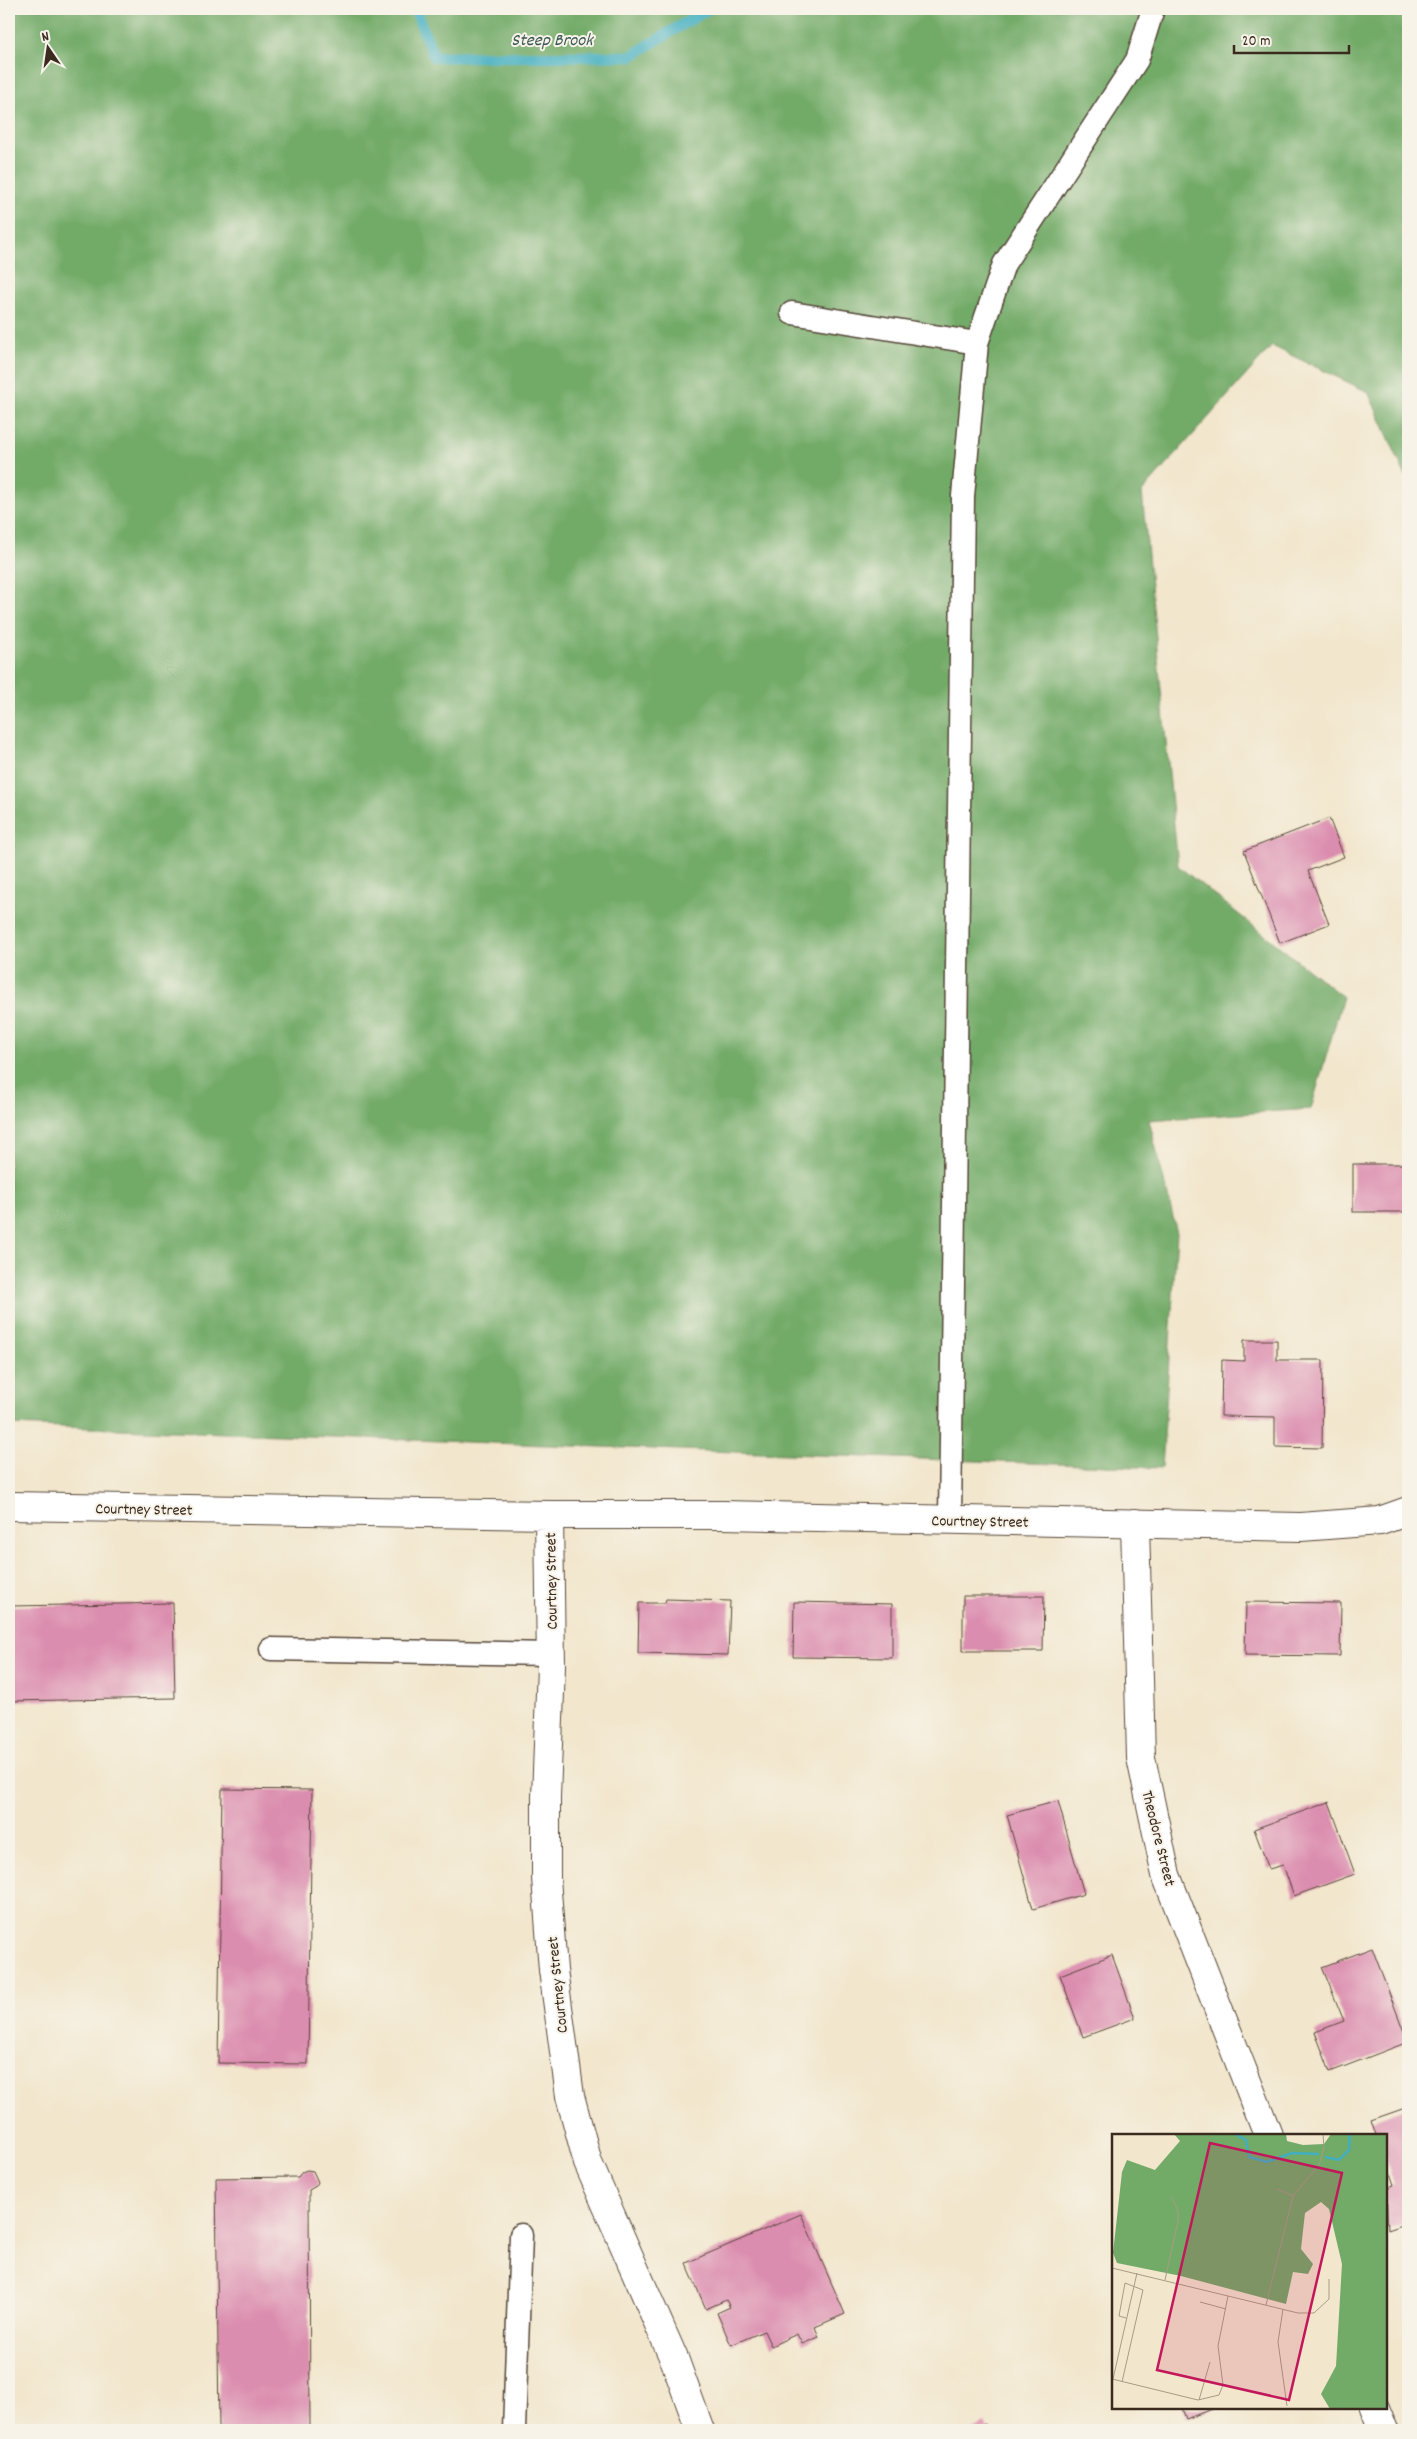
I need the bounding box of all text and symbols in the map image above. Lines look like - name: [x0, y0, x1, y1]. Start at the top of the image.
- north arrow: [22, 22, 72, 72]
- scale bar: [1234, 22, 1350, 54]
- text: N: [40, 27, 51, 48]
- water label: Steep Brook: [511, 29, 594, 54]
- text: 20 m: [1242, 31, 1270, 53]
- street label: Courtney Street: [95, 1498, 193, 1523]
- street label: Courtney Street: [931, 1510, 1029, 1535]
- street label: Courtney Street: [540, 1532, 565, 1630]
- street label: Theodore Street: [1135, 1788, 1181, 1889]
- street label: Courtney Street: [542, 1935, 575, 2034]
- inset map: [1112, 2134, 1387, 2409]

